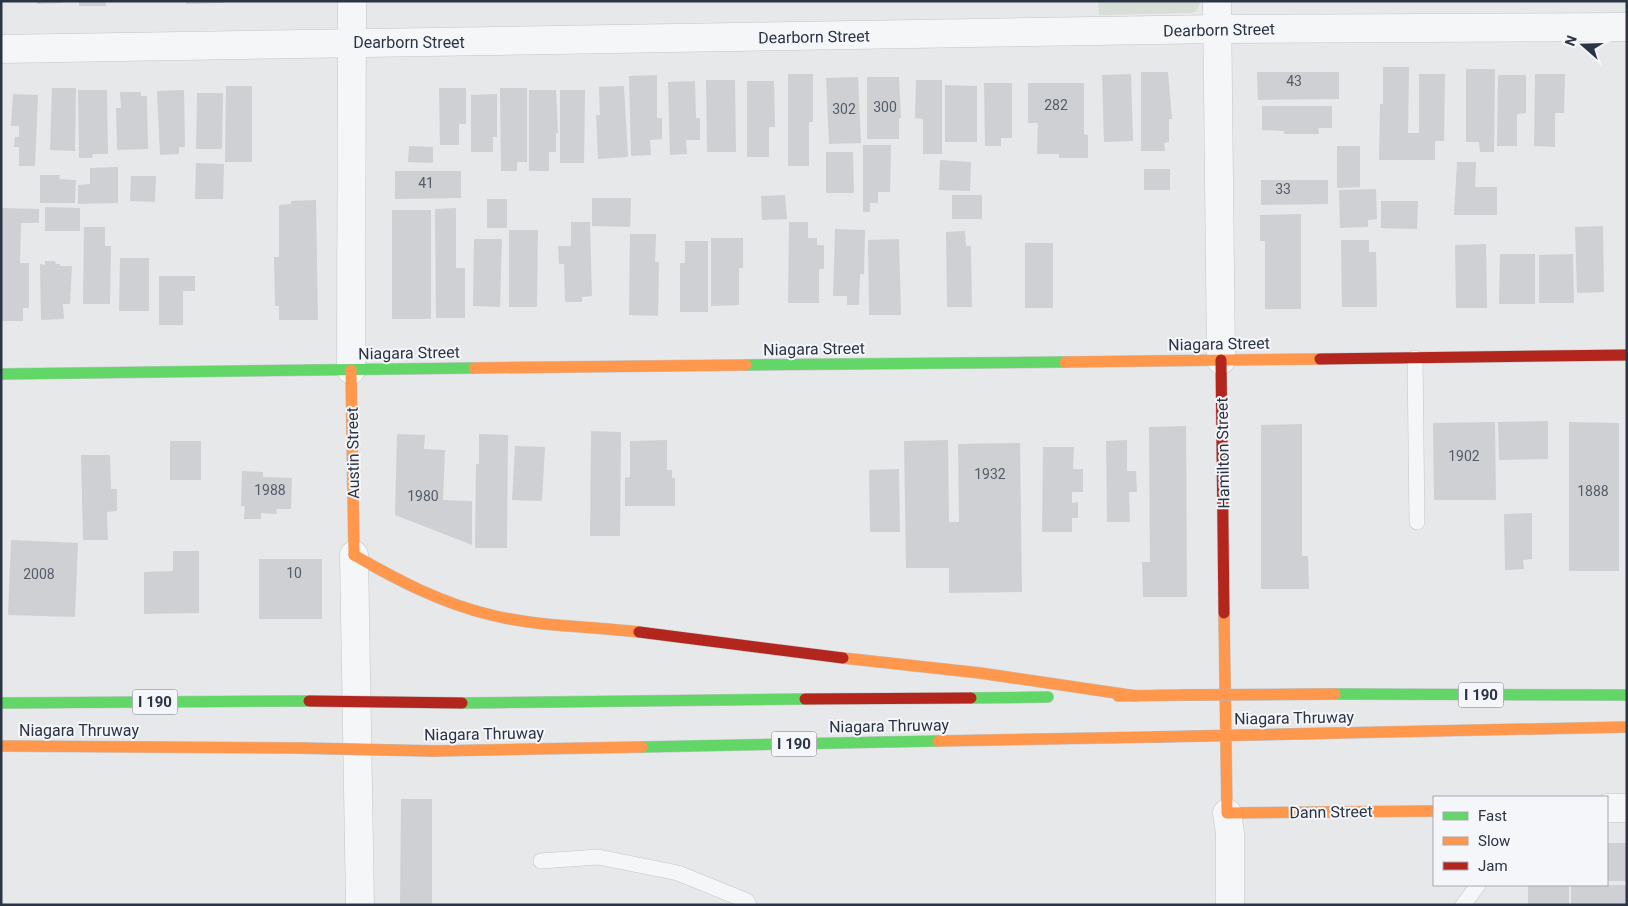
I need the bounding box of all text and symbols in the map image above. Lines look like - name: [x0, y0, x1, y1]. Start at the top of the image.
- street label: Dearborn Street: [1163, 20, 1275, 40]
- north arrow: [1558, 20, 1608, 70]
- street label: Dearborn Street: [758, 27, 870, 47]
- street label: Dearborn Street: [353, 33, 465, 52]
- text: N: [1562, 33, 1580, 48]
- house number: 43: [1286, 73, 1302, 89]
- house number: 282: [1044, 97, 1068, 113]
- house number: 300: [873, 99, 897, 115]
- house number: 302: [832, 101, 856, 117]
- house number: 41: [418, 175, 434, 191]
- house number: 33: [1275, 181, 1291, 197]
- street label: Niagara Street: [1168, 334, 1270, 354]
- street label: Niagara Street: [763, 339, 865, 359]
- street label: Niagara Street: [358, 343, 460, 363]
- street label: Hamilton Street: [1213, 397, 1233, 509]
- street label: Austin Street: [343, 407, 363, 499]
- house number: 1902: [1448, 448, 1480, 464]
- house number: 1932: [974, 466, 1006, 482]
- house number: 1988: [254, 482, 286, 498]
- house number: 1888: [1577, 483, 1609, 499]
- house number: 1980: [407, 488, 439, 504]
- house number: 10: [286, 565, 302, 581]
- house number: 2008: [23, 566, 55, 582]
- road number: I 190: [1458, 682, 1504, 708]
- road number: I 190: [132, 690, 178, 714]
- street label: Niagara Thruway: [1234, 707, 1355, 729]
- street label: Niagara Thruway: [829, 715, 950, 737]
- street label: Niagara Thruway: [19, 721, 139, 740]
- street label: Niagara Thruway: [424, 723, 545, 745]
- road number: I 190: [772, 732, 816, 756]
- legend: [1433, 796, 1608, 886]
- street label: Dann Street: [1289, 802, 1373, 822]
- text: Fast: [1478, 807, 1507, 825]
- text: Slow: [1478, 832, 1510, 850]
- text: Jam: [1478, 857, 1508, 875]

